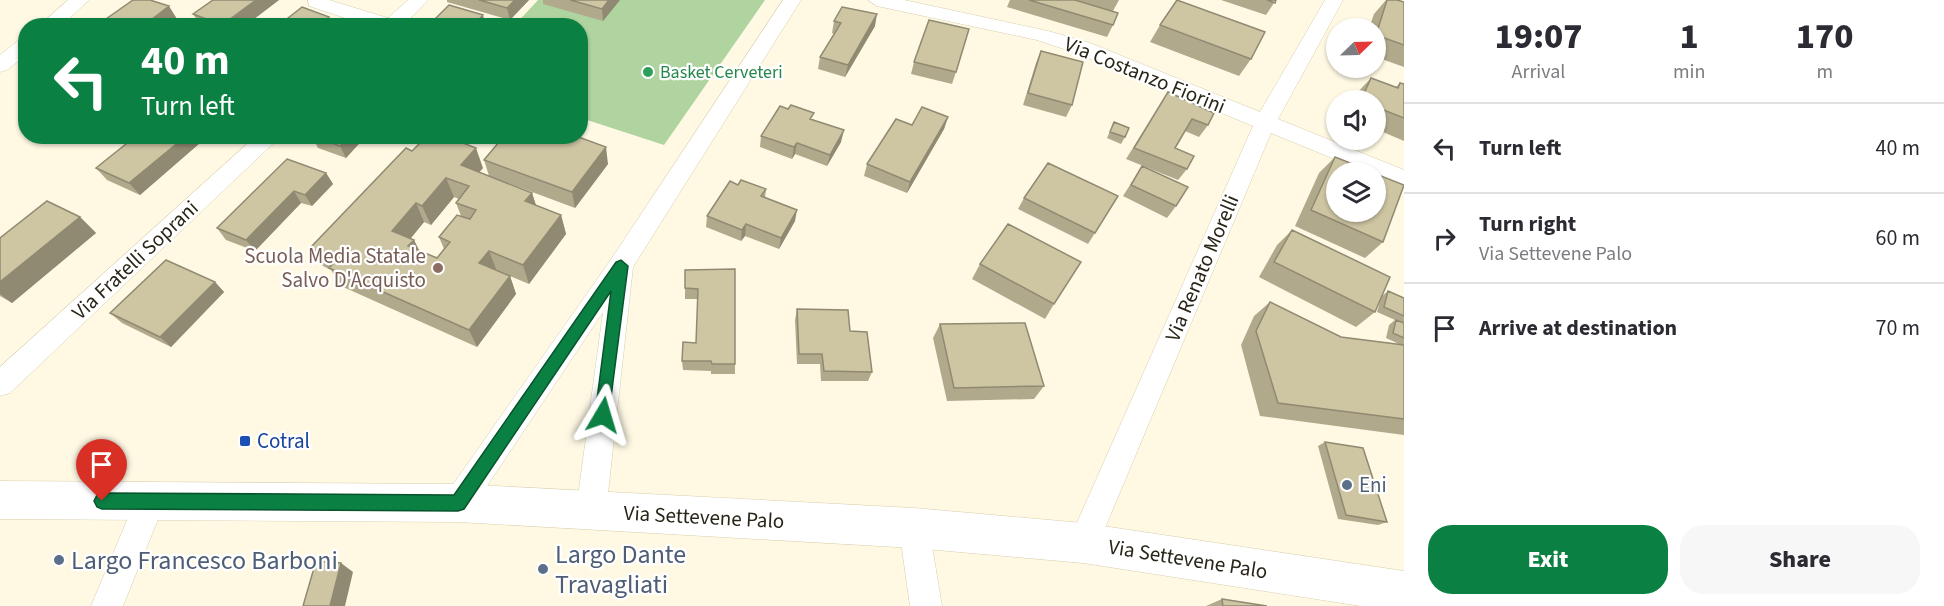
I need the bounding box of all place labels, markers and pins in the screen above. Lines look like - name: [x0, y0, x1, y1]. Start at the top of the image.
- place label: Basket Cerveteri: [660, 60, 783, 85]
- marker: Basket Cerveteri: [641, 65, 655, 79]
- place label: Scuola Media Statale Salvo D'Acquisto: [244, 241, 426, 295]
- marker: Scuola Media Statale Salvo D'Acquisto: [431, 261, 445, 275]
- place label: Cotral: [257, 426, 310, 456]
- marker: Cotral: [238, 434, 252, 448]
- pin: [76, 439, 127, 501]
- place label: Eni: [1359, 470, 1387, 500]
- marker: Eni: [1340, 478, 1354, 492]
- place label: Largo Dante Travagliati: [555, 536, 686, 603]
- place label: Largo Francesco Barboni: [71, 542, 338, 579]
- marker: Largo Francesco Barboni: [52, 553, 66, 567]
- marker: Largo Dante Travagliati: [536, 562, 550, 576]

